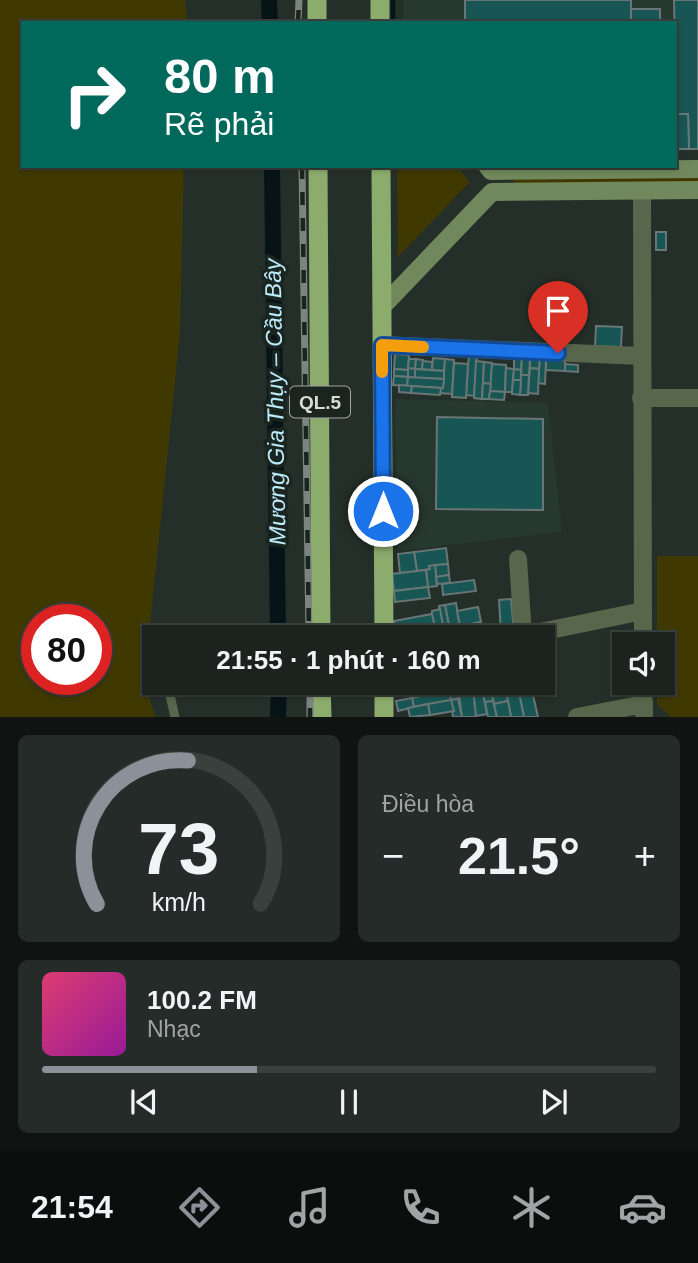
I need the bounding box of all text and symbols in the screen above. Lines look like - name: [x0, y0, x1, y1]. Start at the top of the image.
- icon: right: [49, 49, 140, 140]
- text: 80 m: [164, 49, 276, 103]
- text: Rẽ phải: [164, 106, 274, 142]
- water label: Mương Gia Thụy – Cầu Bây: [259, 257, 290, 546]
- pin: [528, 281, 588, 353]
- icon: arrive: [539, 292, 577, 330]
- road number: QL.5: [290, 386, 350, 418]
- position arrow: [346, 474, 420, 548]
- speed limit sign: 80: [21, 604, 112, 695]
- map controls: [612, 632, 675, 695]
- button: sound: [612, 632, 675, 695]
- text: 21:55 · 1 phút · 160 m: [216, 645, 481, 675]
- text: Điều hòa: [382, 791, 474, 817]
- text: 73: [139, 809, 219, 890]
- text: 21.5°: [458, 827, 580, 885]
- text: −: [382, 835, 404, 877]
- text: +: [634, 835, 656, 877]
- text: km/h: [152, 888, 206, 916]
- text: 100.2 FM: [147, 985, 257, 1015]
- text: Nhạc: [147, 1016, 201, 1042]
- icon: previous: [125, 1083, 163, 1121]
- icon: pause: [330, 1083, 368, 1121]
- icon: next: [535, 1083, 573, 1121]
- icon: directions: [175, 1183, 224, 1232]
- icon: music: [285, 1183, 334, 1232]
- icon: phone: [396, 1183, 445, 1232]
- icon: climate: [507, 1183, 556, 1232]
- icon: car: [618, 1183, 667, 1232]
- text: 21:54: [31, 1189, 113, 1225]

